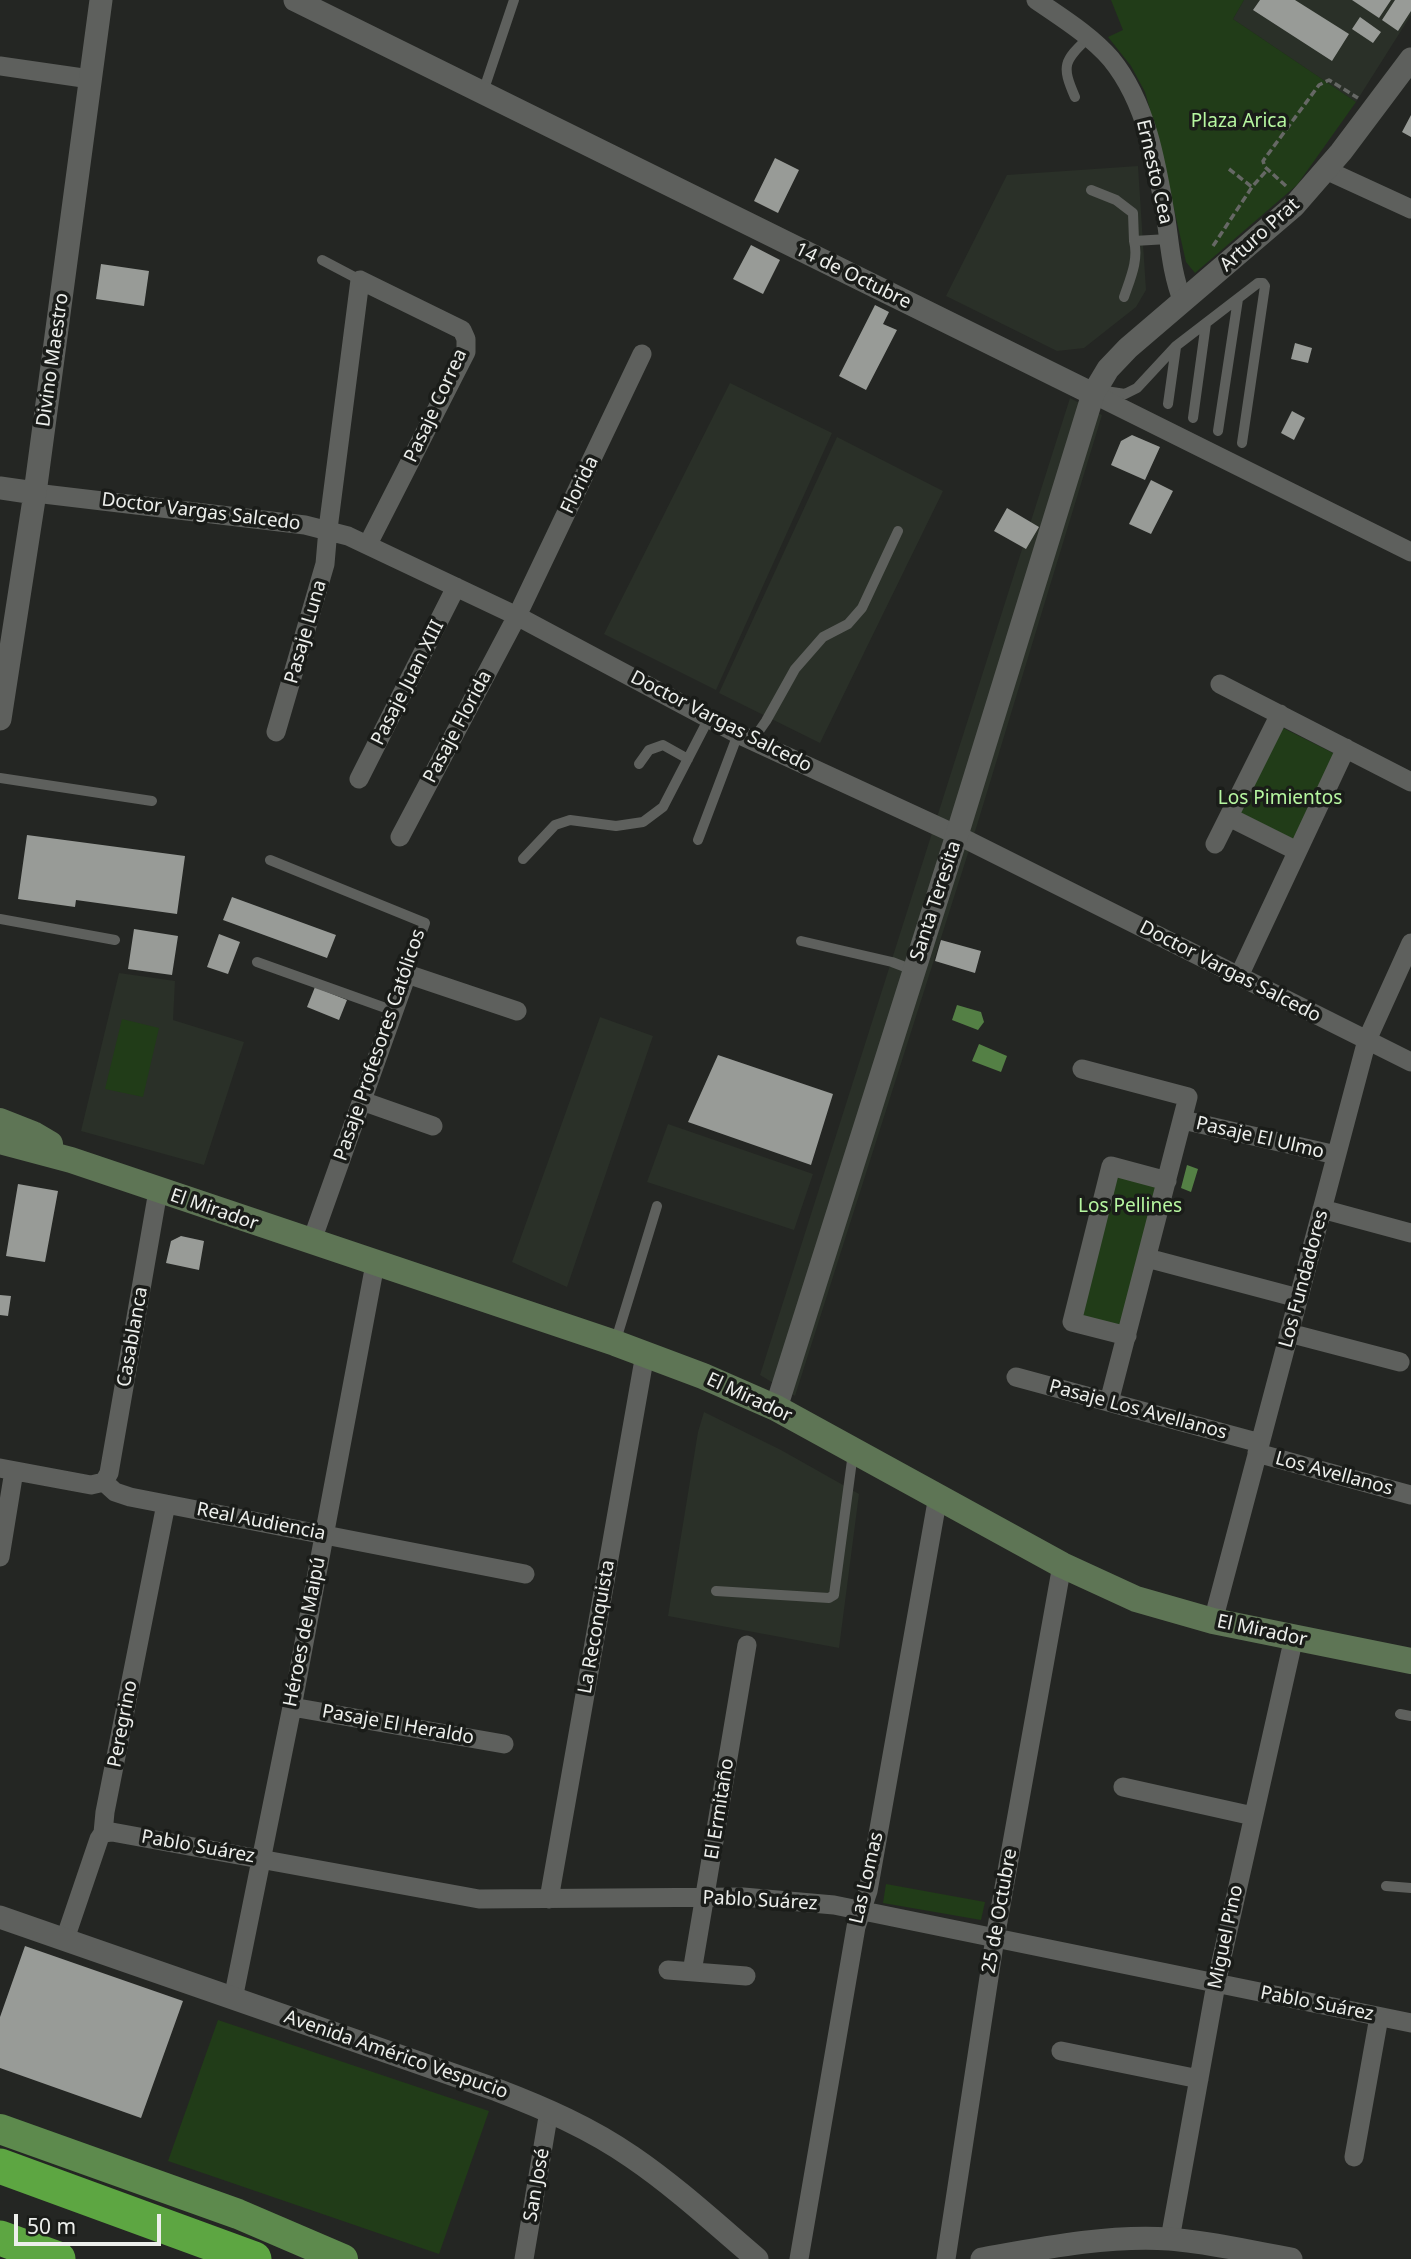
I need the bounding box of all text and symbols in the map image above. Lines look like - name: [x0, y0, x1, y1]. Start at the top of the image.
- park label: Plaza Arica: [1191, 111, 1287, 133]
- street label: Ernesto Cea: [1131, 117, 1177, 227]
- street label: Arturo Prat: [1216, 193, 1304, 277]
- street label: 14 de Octubre: [791, 238, 915, 314]
- street label: Divino Maestro: [32, 292, 74, 428]
- street label: Pasaje Correa: [400, 346, 472, 466]
- street label: Florida: [556, 452, 604, 518]
- street label: Doctor Vargas Salcedo: [100, 488, 302, 536]
- street label: Pasaje Luna: [280, 578, 332, 686]
- street label: Pasaje Juan XIII: [367, 617, 449, 749]
- street label: Doctor Vargas Salcedo: [627, 666, 815, 778]
- street label: Pasaje Florida: [419, 667, 497, 787]
- park label: Los Pimientos: [1218, 788, 1342, 810]
- street label: Santa Teresita: [906, 838, 966, 964]
- street label: Doctor Vargas Salcedo: [1136, 916, 1324, 1028]
- street label: Pasaje Profesores Católicos: [330, 926, 430, 1164]
- street label: Pasaje El Ulmo: [1194, 1112, 1326, 1164]
- street label: El Mirador: [167, 1184, 261, 1236]
- park label: Los Pellines: [1078, 1196, 1182, 1218]
- street label: Los Fundadores: [1275, 1208, 1333, 1350]
- street label: Casablanca: [113, 1285, 153, 1389]
- street label: El Mirador: [703, 1368, 795, 1428]
- street label: Pasaje Los Avellanos: [1047, 1375, 1229, 1445]
- street label: Los Avellanos: [1273, 1447, 1395, 1501]
- street label: Real Audiencia: [195, 1498, 327, 1546]
- street label: Héroes de Maipú: [279, 1555, 331, 1709]
- street label: La Reconquista: [574, 1558, 620, 1696]
- street label: El Mirador: [1215, 1610, 1309, 1652]
- street label: Peregrino: [103, 1679, 143, 1769]
- street label: Pasaje El Heraldo: [320, 1700, 476, 1750]
- street label: El Ermitaño: [701, 1757, 739, 1861]
- street label: Pablo Suárez: [139, 1826, 257, 1868]
- street label: Las Lomas: [845, 1830, 889, 1926]
- street label: 25 de Octubre: [978, 1847, 1022, 1975]
- street label: Miguel Pino: [1204, 1883, 1248, 1991]
- street label: Pablo Suárez: [702, 1887, 818, 1915]
- street label: Pablo Suárez: [1258, 1982, 1376, 2026]
- street label: Avenida Américo Vespucio: [281, 2006, 511, 2104]
- street label: San José: [519, 2146, 555, 2224]
- scale bar: [18, 2200, 164, 2244]
- text: 50 m: [27, 2212, 76, 2240]

